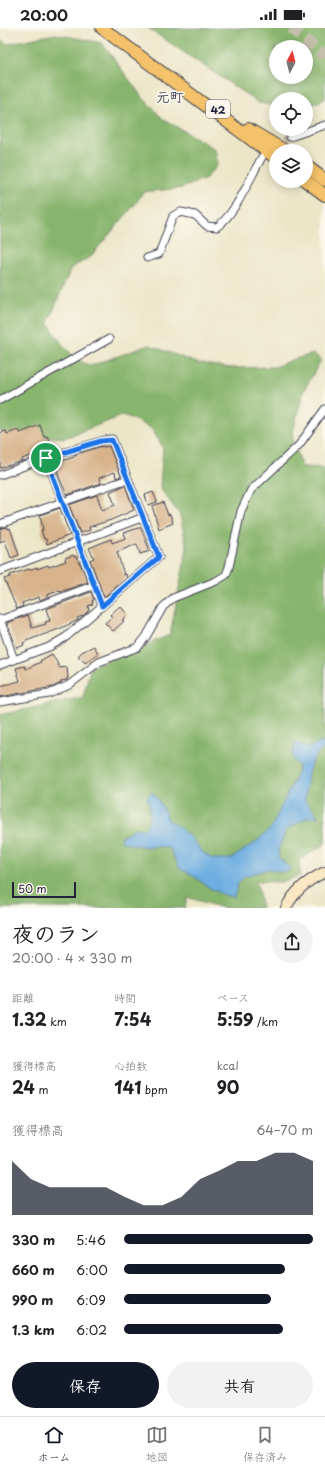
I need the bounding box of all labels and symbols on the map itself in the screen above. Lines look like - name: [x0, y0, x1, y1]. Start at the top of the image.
- north arrow: [269, 40, 313, 84]
- district label: 元町: [156, 86, 184, 107]
- road number: 42: [206, 100, 230, 118]
- pin: [29, 441, 63, 475]
- scale bar: [12, 880, 76, 899]

